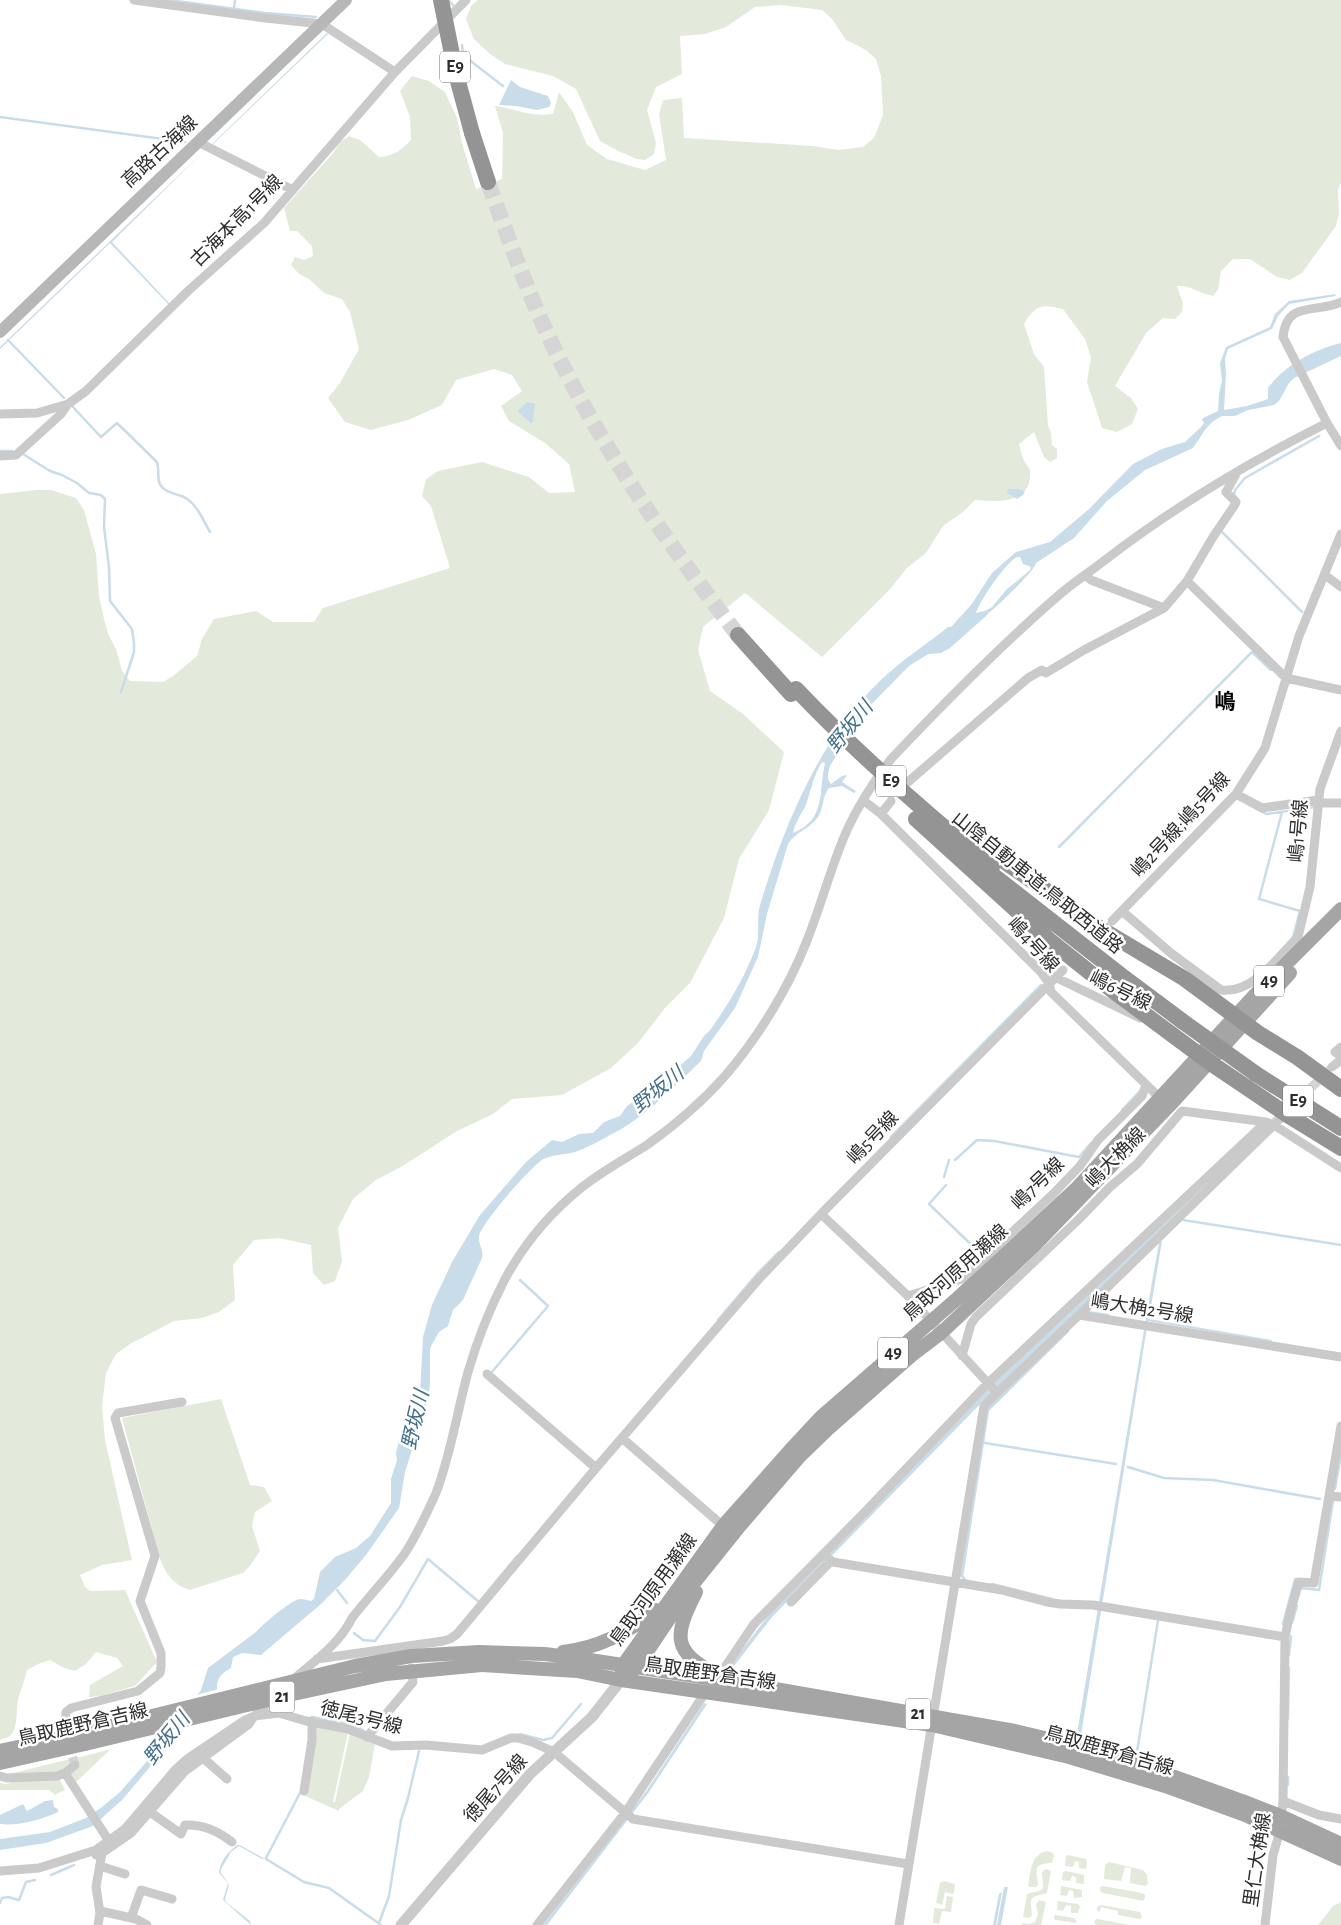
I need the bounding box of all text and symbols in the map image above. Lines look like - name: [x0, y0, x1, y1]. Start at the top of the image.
- road number: E9: [440, 52, 470, 82]
- street label: 高路古海線: [118, 112, 201, 191]
- street label: 古海本高1号線: [187, 171, 286, 270]
- district label: 嶋: [1215, 690, 1236, 713]
- water label: 野坂川: [823, 695, 878, 757]
- road number: E9: [876, 766, 906, 796]
- street label: 嶋2号線;嶋5号線: [1127, 768, 1234, 881]
- street label: 嶋1号線: [1286, 798, 1311, 863]
- street label: 山陰自動車道;鳥取西道路: [948, 808, 1127, 958]
- street label: 嶋4号線: [1004, 913, 1063, 976]
- road number: 49: [1254, 966, 1284, 996]
- street label: 嶋6号線: [1086, 967, 1154, 1014]
- water label: 野坂川: [628, 1061, 689, 1117]
- road number: E9: [1283, 1086, 1313, 1116]
- street label: 嶋5号線: [843, 1107, 902, 1168]
- street label: 嶋大桷線: [1082, 1124, 1150, 1192]
- street label: 嶋7号線: [1007, 1154, 1068, 1213]
- street label: 鳥取河原用瀬線: [900, 1221, 1012, 1325]
- street label: 嶋大桷2号線: [1089, 1291, 1195, 1326]
- road number: 49: [878, 1338, 908, 1369]
- water label: 野坂川: [399, 1386, 433, 1451]
- street label: 鳥取河原用瀬線: [606, 1530, 701, 1649]
- street label: 鳥取鹿野倉吉線: [643, 1654, 777, 1693]
- road number: 21: [270, 1681, 294, 1712]
- street label: 徳尾3号線: [318, 1698, 404, 1737]
- road number: 21: [906, 1698, 930, 1730]
- street label: 鳥取鹿野倉吉線: [16, 1700, 150, 1749]
- water label: 野坂川: [140, 1707, 195, 1769]
- street label: 鳥取鹿野倉吉線: [1042, 1723, 1176, 1778]
- street label: 徳尾7号線: [460, 1751, 531, 1827]
- street label: 里仁大桷線: [1241, 1811, 1274, 1908]

